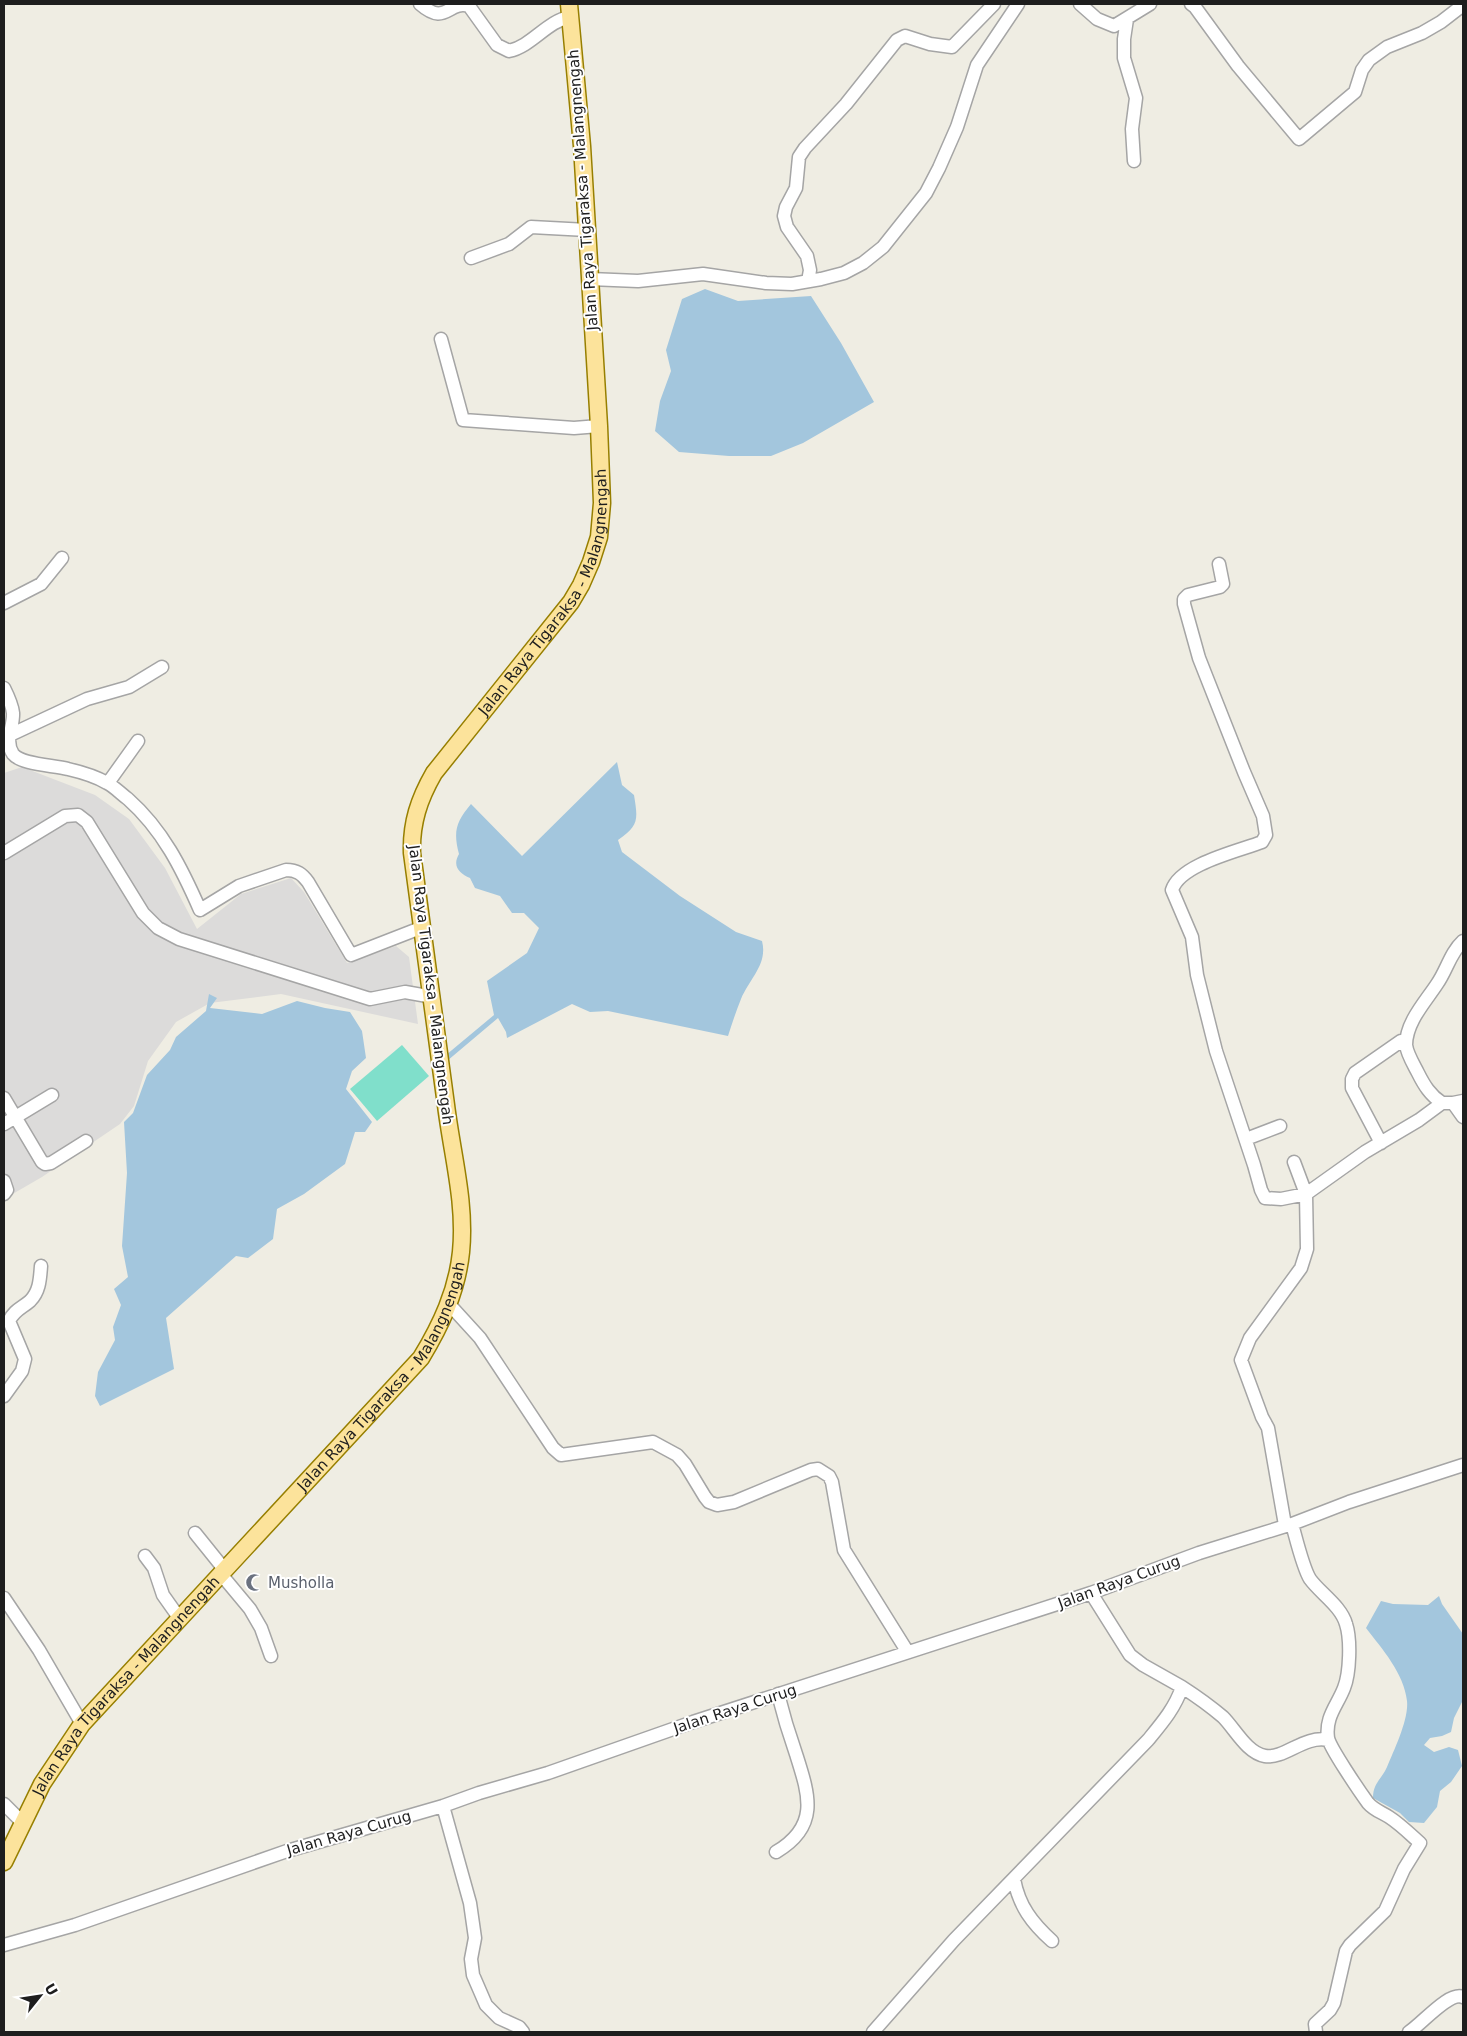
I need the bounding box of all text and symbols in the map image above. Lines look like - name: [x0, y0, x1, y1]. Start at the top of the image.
- street label: Jalan Raya Tigaraksa - Malangnengah: [564, 49, 602, 332]
- street label: Jalan Raya Tigaraksa - Malangnengah: [474, 468, 611, 720]
- street label: Jalan Raya Tigaraksa - Malangnengah: [405, 843, 457, 1126]
- street label: Jalan Raya Tigaraksa - Malangnengah: [293, 1260, 469, 1495]
- street label: Jalan Raya Curug: [1055, 1552, 1182, 1613]
- street label: Jalan Raya Tigaraksa - Malangnengah: [28, 1572, 223, 1800]
- mosque icon: Musholla: [244, 1573, 264, 1593]
- place label: Musholla: [268, 1574, 334, 1592]
- street label: Jalan Raya Curug: [670, 1681, 799, 1738]
- street label: Jalan Raya Curug: [284, 1807, 413, 1860]
- north arrow: [15, 1971, 65, 2021]
- text: U: [41, 1981, 61, 1998]

